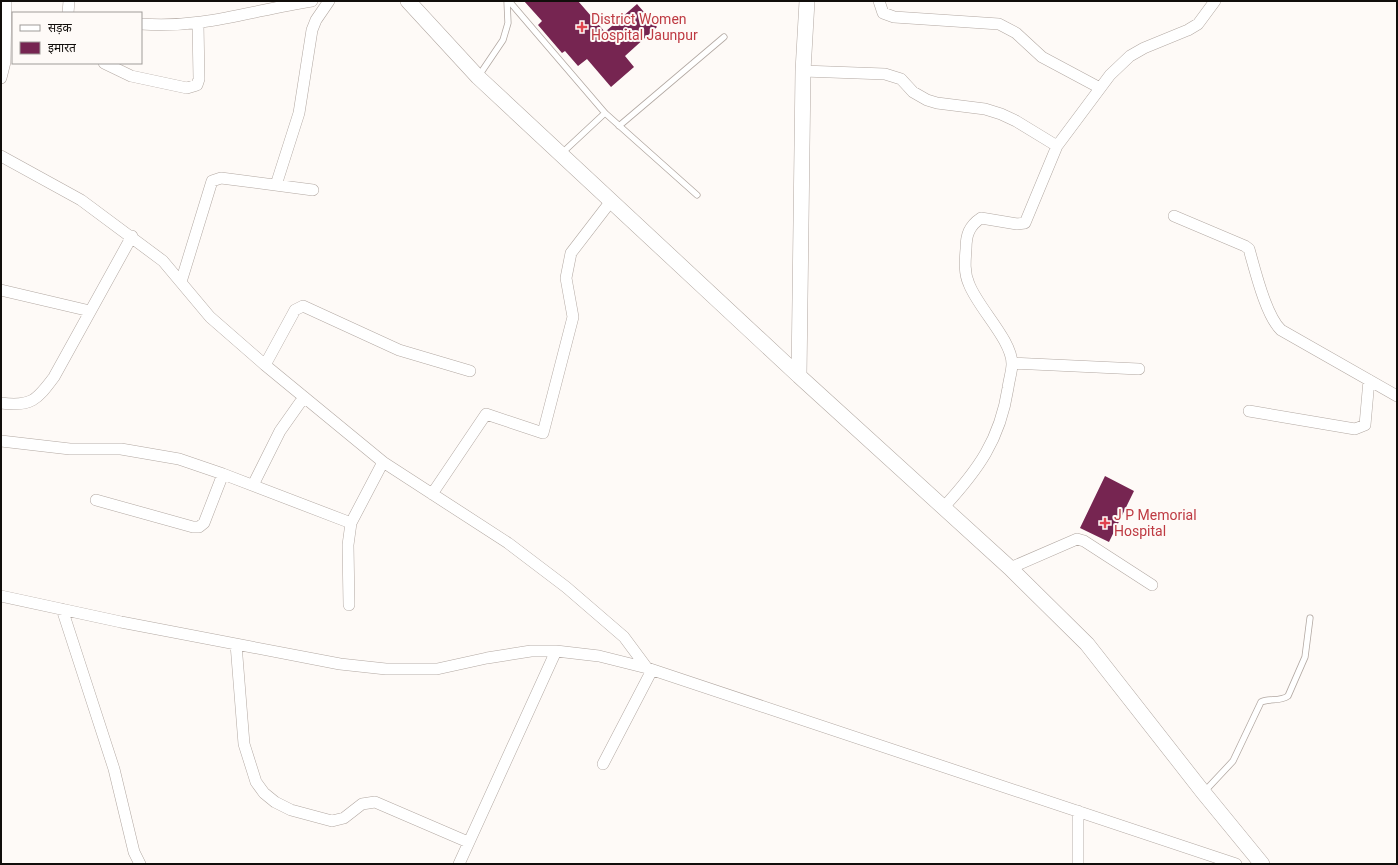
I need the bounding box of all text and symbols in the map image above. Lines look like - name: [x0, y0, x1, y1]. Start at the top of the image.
- place label: District Women Hospital Jaunpur: [591, 11, 698, 43]
- legend: [12, 12, 142, 64]
- text: सड़क: [48, 21, 73, 35]
- marker: District Women Hospital Jaunpur: [576, 21, 588, 33]
- text: इमारत: [48, 41, 77, 55]
- place label: J P Memorial Hospital: [1114, 507, 1197, 539]
- marker: J P Memorial Hospital: [1099, 517, 1111, 529]

